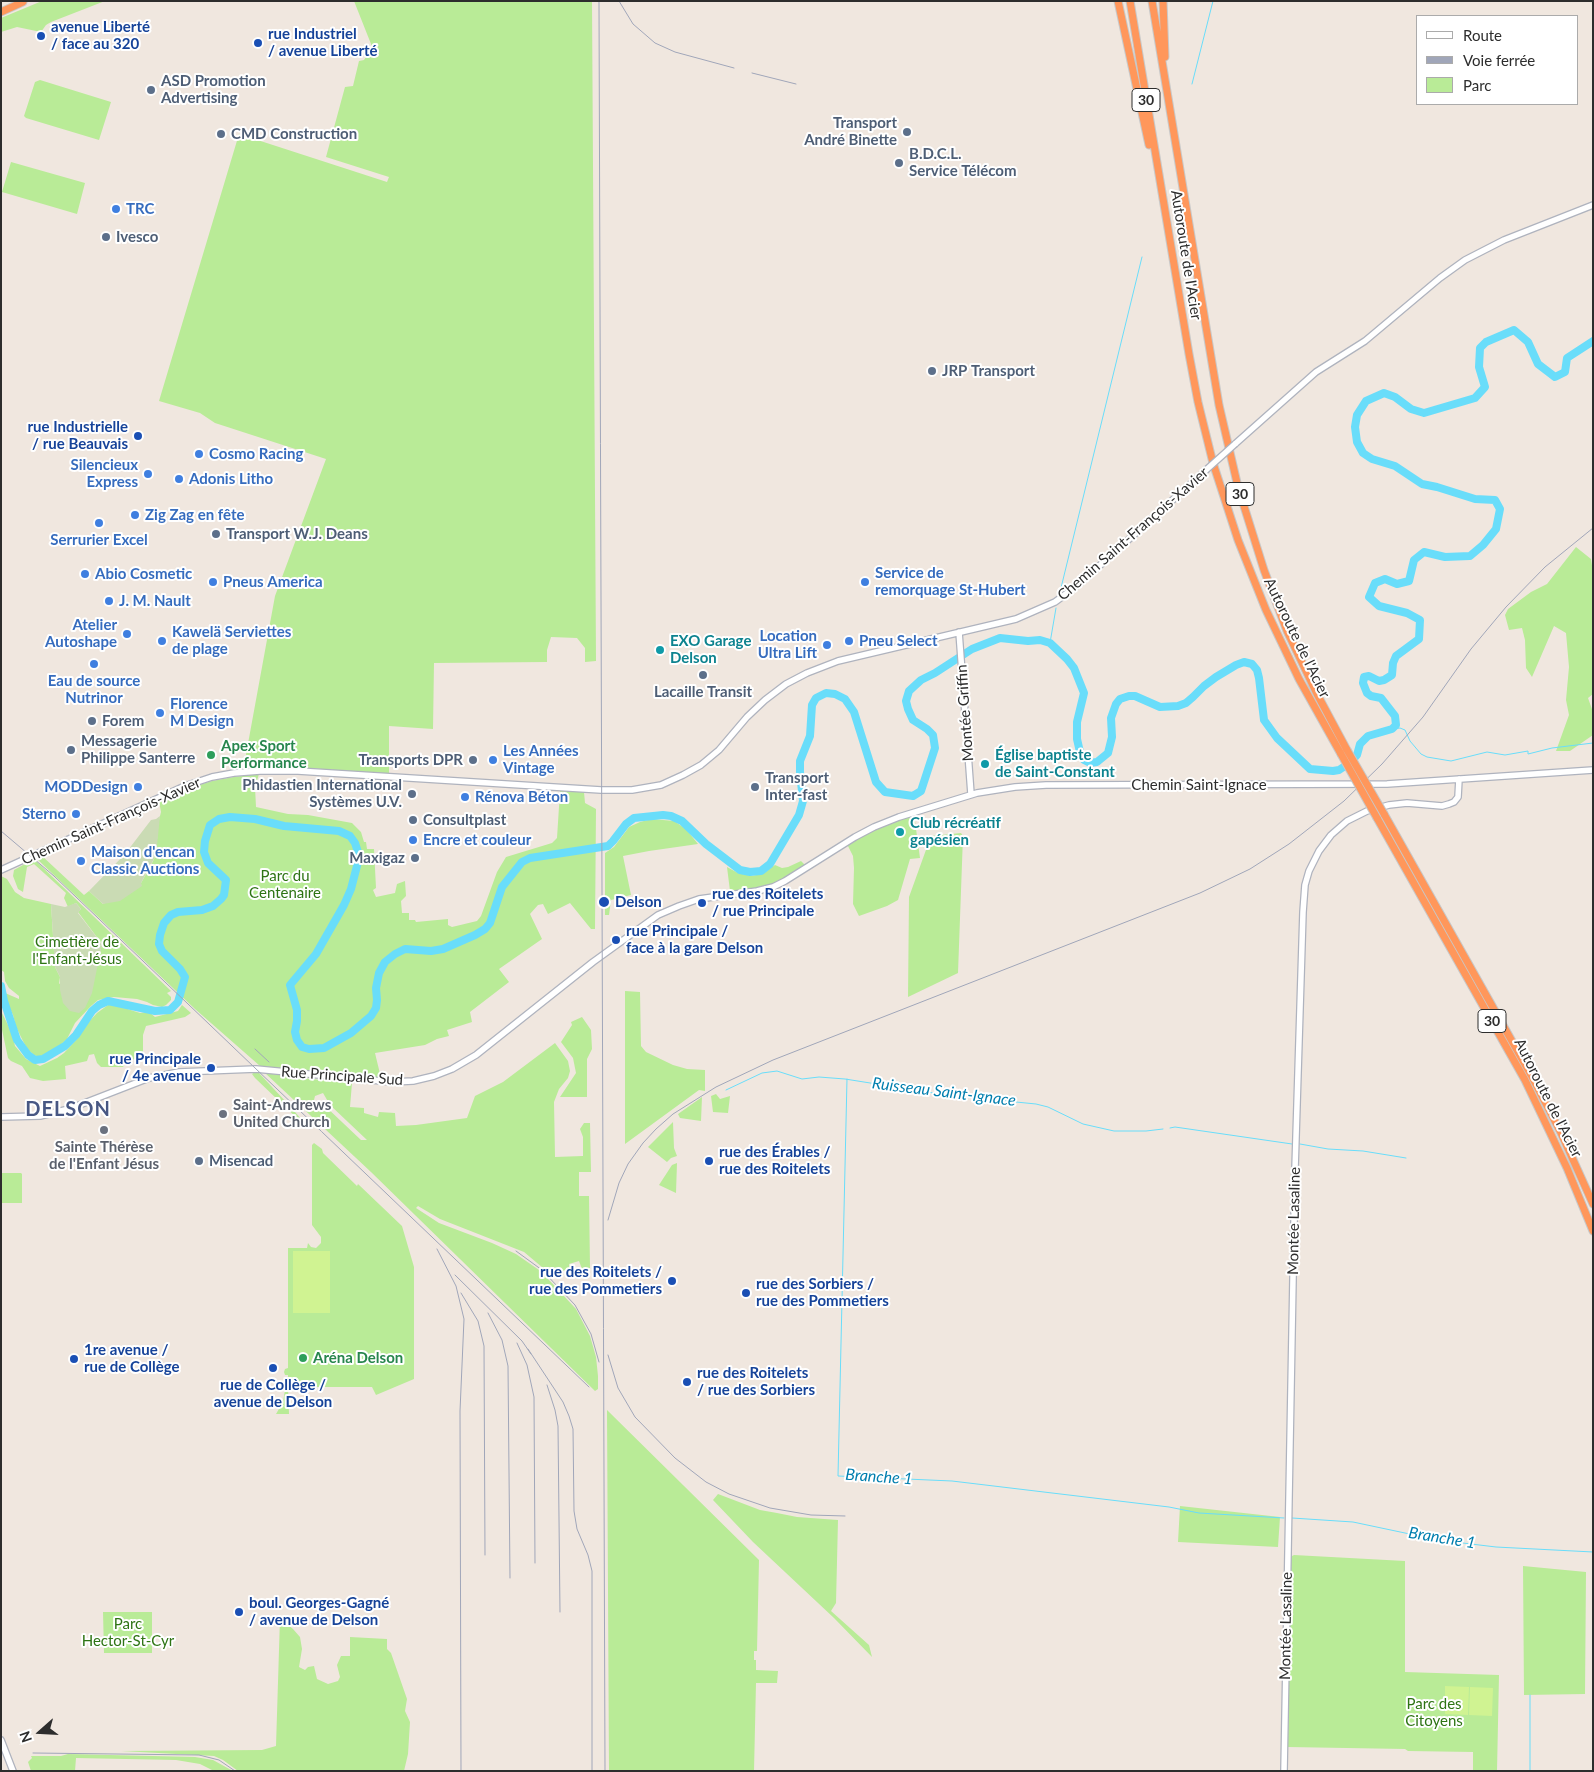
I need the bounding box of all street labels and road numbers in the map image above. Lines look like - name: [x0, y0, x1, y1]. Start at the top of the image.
- road number: 30: [1132, 88, 1160, 112]
- street label: Autoroute de l'Acier: [1167, 189, 1205, 321]
- street label: Chemin Saint-François-Xavier: [1054, 463, 1212, 605]
- road number: 30: [1226, 482, 1254, 506]
- street label: Autoroute de l'Acier: [1260, 575, 1334, 701]
- street label: Montée Griffin: [953, 664, 977, 762]
- street label: Chemin Saint-François-Xavier: [19, 773, 203, 869]
- street label: Chemin Saint-Ignace: [1131, 776, 1267, 794]
- road number: 30: [1478, 1009, 1506, 1032]
- street label: Autoroute de l'Acier: [1510, 1035, 1586, 1161]
- street label: Rue Principale Sud: [280, 1063, 404, 1089]
- street label: Montée Lasaline: [1284, 1167, 1304, 1275]
- street label: Montée Lasaline: [1276, 1572, 1296, 1680]

